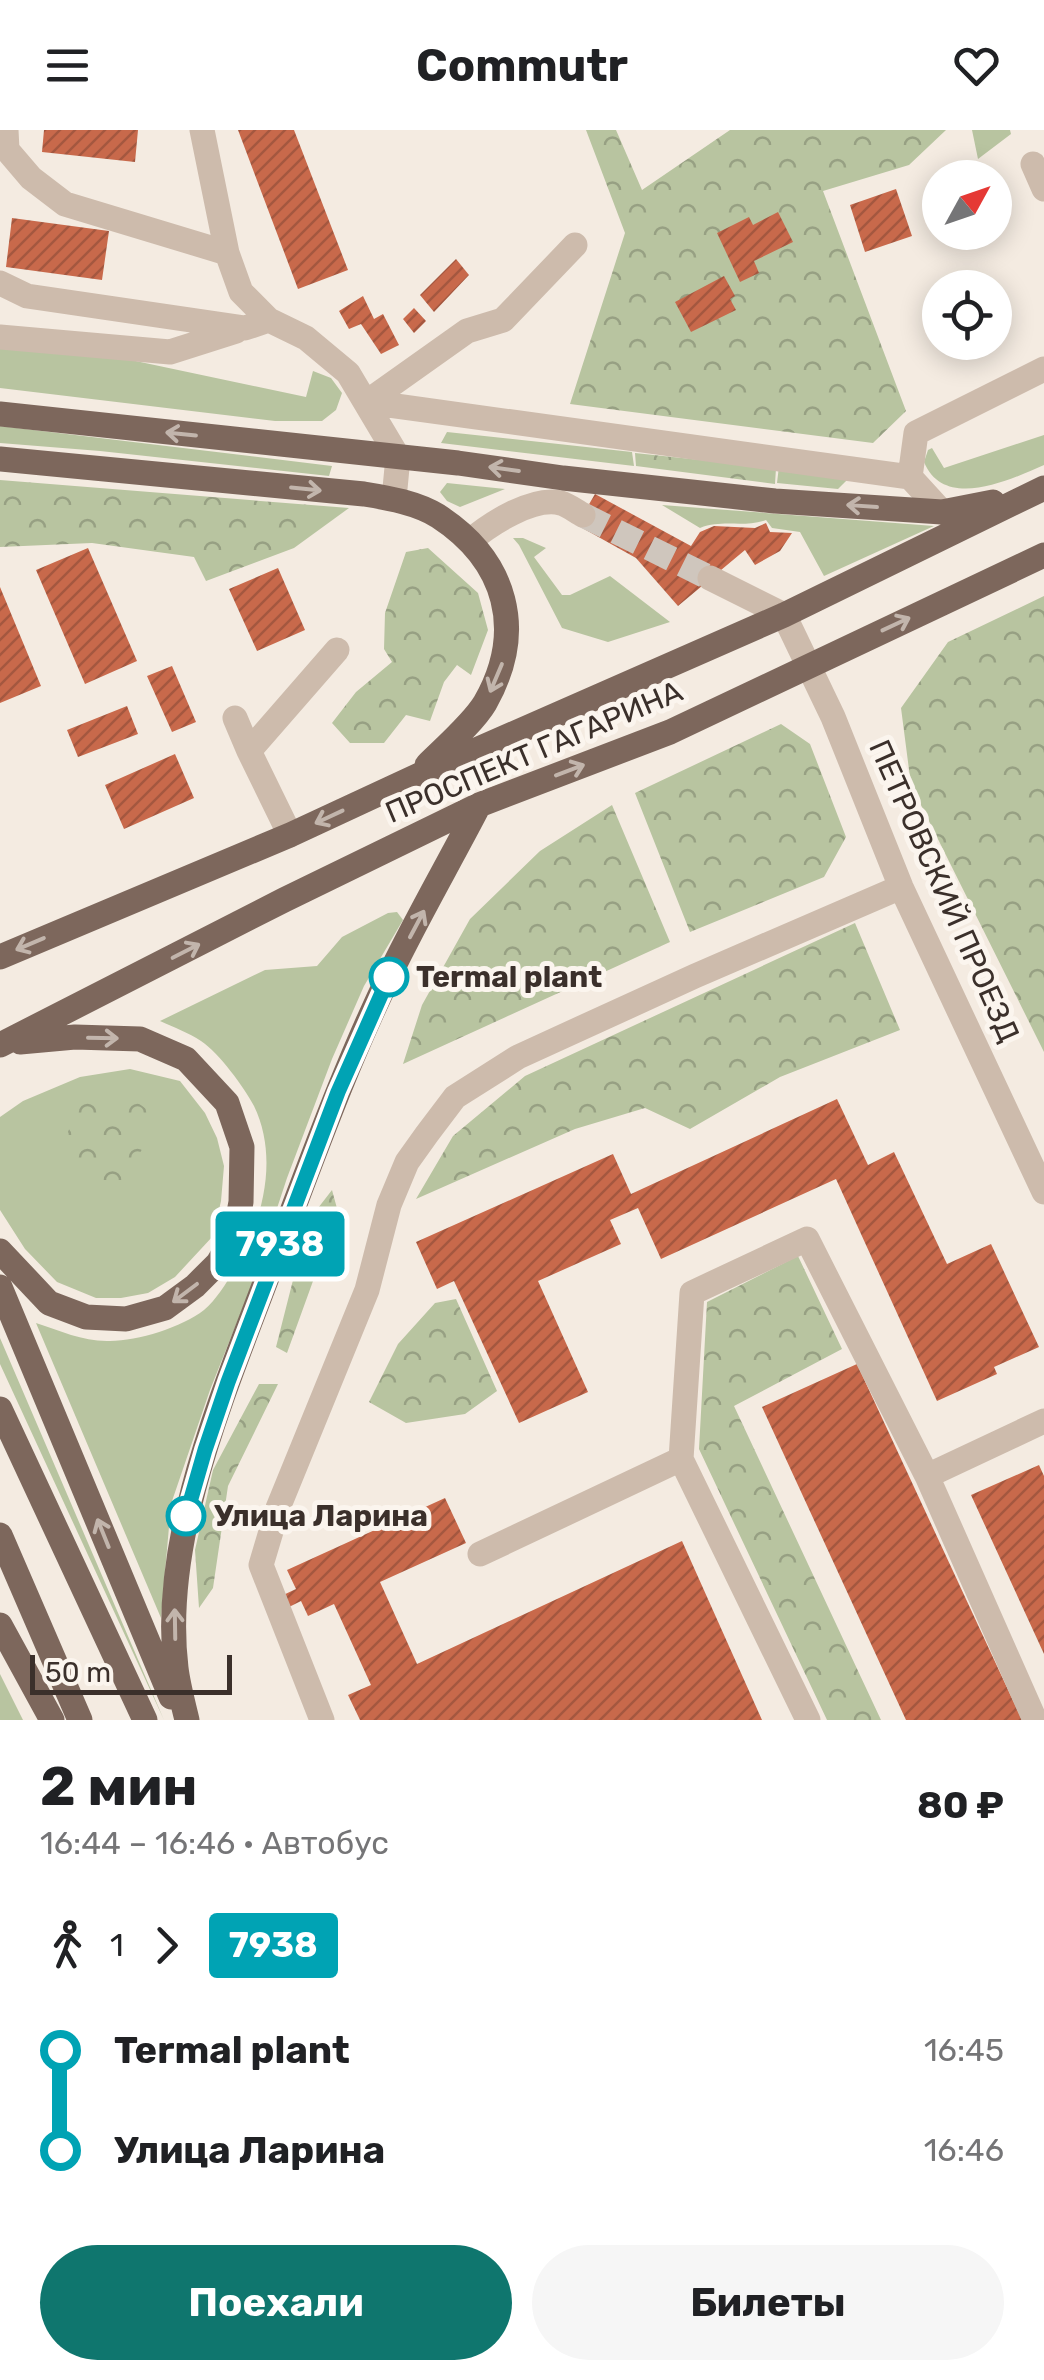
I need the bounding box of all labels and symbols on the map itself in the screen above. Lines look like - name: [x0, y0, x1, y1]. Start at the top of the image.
- north arrow: [922, 160, 1012, 250]
- one-way arrow: [165, 424, 197, 443]
- one-way arrow: [488, 460, 521, 478]
- one-way arrow: [289, 479, 322, 498]
- one-way arrow: [846, 497, 878, 516]
- one-way arrow: [880, 614, 910, 633]
- one-way arrow: [485, 662, 503, 693]
- street label: ПРОСПЕКТ ГАГАРИНА: [380, 673, 688, 831]
- street label: ПЕТРОВСКИЙ ПРОЕЗД: [861, 734, 1027, 1048]
- one-way arrow: [553, 760, 584, 778]
- one-way arrow: [314, 809, 345, 827]
- one-way arrow: [407, 909, 427, 939]
- one-way arrow: [15, 936, 46, 954]
- one-way arrow: [170, 941, 200, 960]
- marker: Termal plant: [370, 958, 408, 996]
- place label: Termal plant: [416, 959, 602, 995]
- one-way arrow: [86, 1028, 118, 1048]
- line badge: 7938: [210, 1212, 350, 1276]
- one-way arrow: [172, 1282, 199, 1303]
- marker: Улица Ларина: [167, 1497, 205, 1535]
- place label: Улица Ларина: [214, 1498, 428, 1534]
- one-way arrow: [93, 1518, 111, 1549]
- one-way arrow: [166, 1608, 184, 1640]
- scale bar: [30, 1650, 232, 1694]

